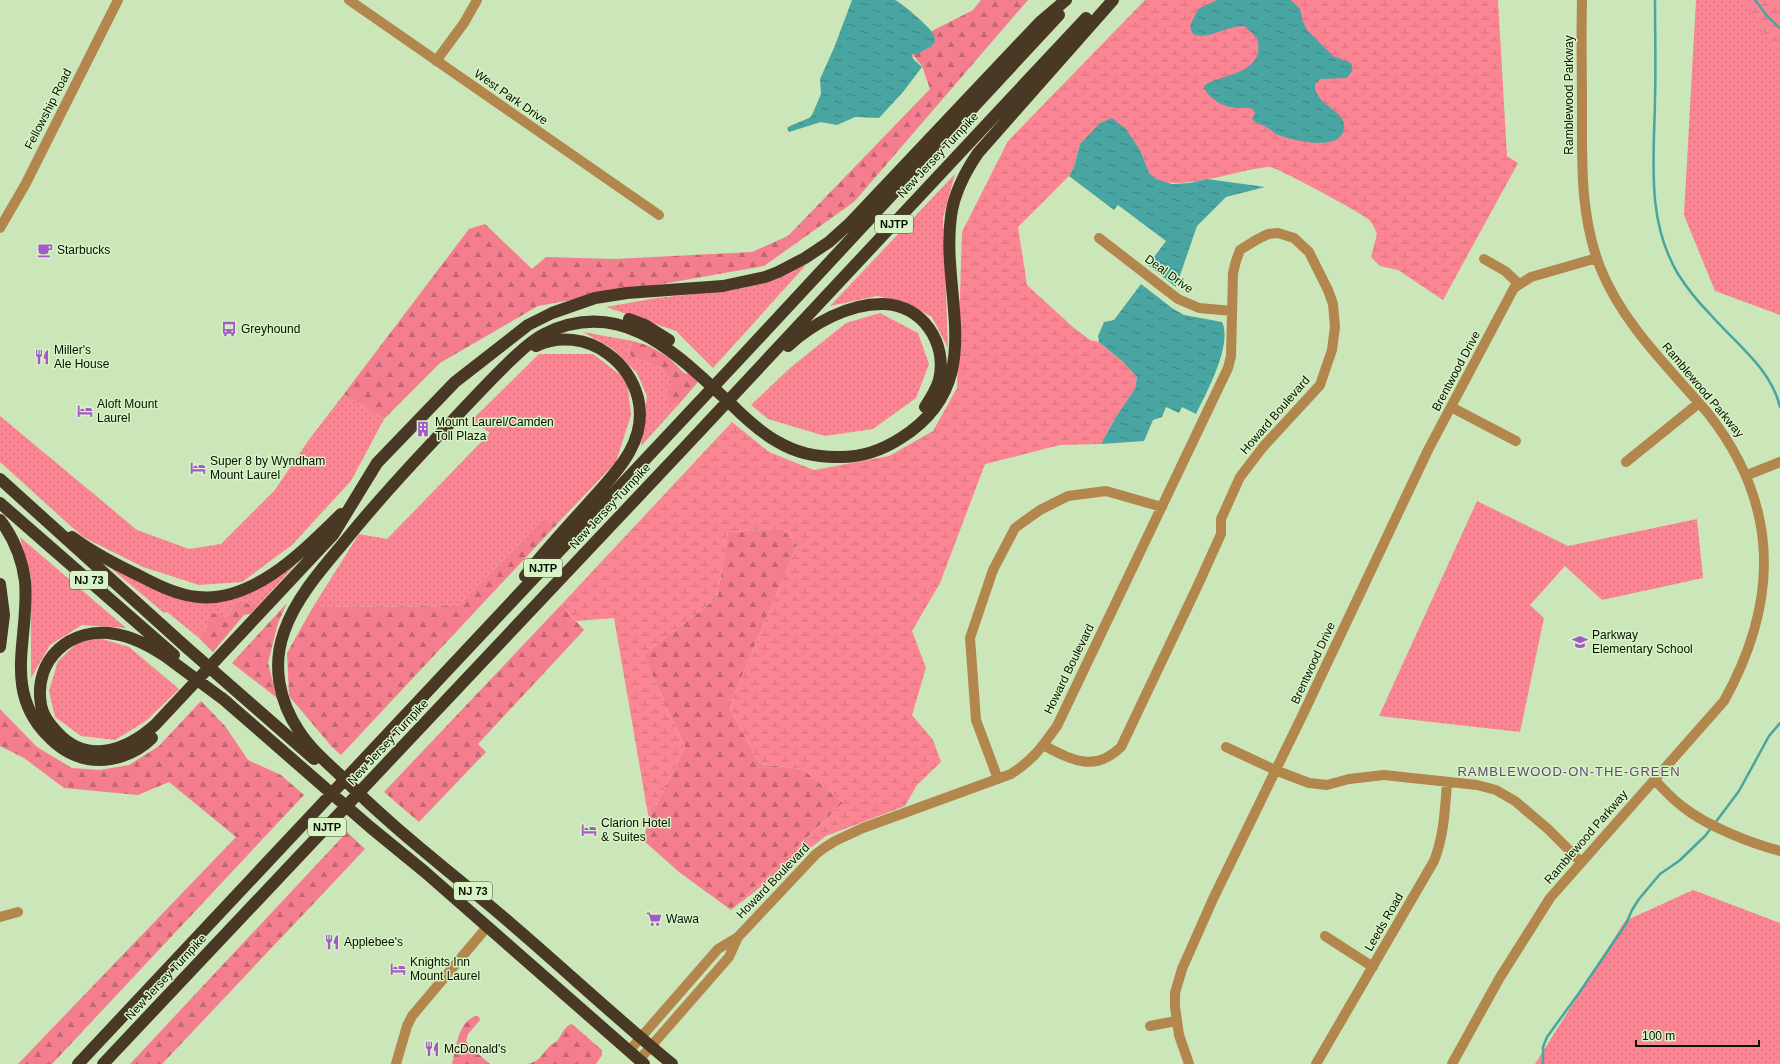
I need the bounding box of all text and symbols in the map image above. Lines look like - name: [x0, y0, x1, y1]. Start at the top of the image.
- street label: Ramblewood Parkway: [1562, 35, 1576, 155]
- street label: Fellowship Road: [22, 66, 74, 152]
- street label: West Park Drive: [472, 66, 551, 128]
- street label: New Jersey Turnpike: [895, 109, 982, 201]
- road number: NJTP: [875, 215, 913, 233]
- cafe icon: Starbucks: [36, 241, 54, 259]
- place label: Starbucks: [57, 243, 110, 257]
- street label: Deal Drive: [1142, 252, 1196, 296]
- bus stop icon: Greyhound: [220, 320, 238, 338]
- place label: Greyhound: [241, 322, 300, 336]
- street label: Brentwood Drive: [1429, 328, 1483, 413]
- street label: Ramblewood Parkway: [1659, 340, 1747, 440]
- place label: Miller's Ale House: [54, 343, 110, 371]
- restaurant icon: Miller's Ale House: [33, 348, 51, 366]
- street label: Howard Boulevard: [1237, 373, 1313, 457]
- place label: Aloft Mount Laurel: [97, 397, 158, 425]
- hotel icon: Aloft Mount Laurel: [76, 402, 94, 420]
- place label: Mount Laurel/Camden Toll Plaza: [435, 415, 554, 443]
- building icon: Mount Laurel/Camden Toll Plaza: [414, 420, 432, 438]
- place label: Super 8 by Wyndham Mount Laurel: [210, 454, 325, 482]
- hotel icon: Super 8 by Wyndham Mount Laurel: [189, 459, 207, 477]
- street label: New Jersey Turnpike: [567, 460, 654, 552]
- road number: NJTP: [524, 559, 562, 577]
- road number: NJ 73: [70, 571, 108, 589]
- street label: Brentwood Drive: [1288, 620, 1338, 706]
- street label: Howard Boulevard: [1041, 622, 1097, 716]
- place label: Parkway Elementary School: [1592, 628, 1693, 656]
- school or university icon: Parkway Elementary School: [1571, 633, 1589, 651]
- street label: New Jersey Turnpike: [345, 696, 432, 788]
- district label: RAMBLEWOOD-ON-THE-GREEN: [1457, 764, 1681, 779]
- street label: Ramblewood Parkway: [1542, 787, 1630, 887]
- place label: Clarion Hotel & Suites: [601, 816, 670, 844]
- road number: NJTP: [308, 818, 346, 836]
- hotel icon: Clarion Hotel & Suites: [580, 821, 598, 839]
- street label: Howard Boulevard: [734, 841, 812, 921]
- road number: NJ 73: [454, 882, 492, 900]
- street label: Leeds Road: [1362, 890, 1406, 954]
- supermarket icon: Wawa: [645, 910, 663, 928]
- place label: Wawa: [666, 912, 699, 926]
- street label: New Jersey Turnpike: [123, 931, 210, 1023]
- restaurant icon: Applebee's: [323, 933, 341, 951]
- place label: Applebee's: [344, 935, 403, 949]
- place label: Knights Inn Mount Laurel: [410, 955, 480, 983]
- hotel icon: Knights Inn Mount Laurel: [389, 960, 407, 978]
- scale bar: [1636, 1022, 1759, 1048]
- text: 100 m: [1642, 1029, 1675, 1043]
- restaurant icon: McDonald's: [423, 1040, 441, 1058]
- place label: McDonald's: [444, 1042, 506, 1056]

